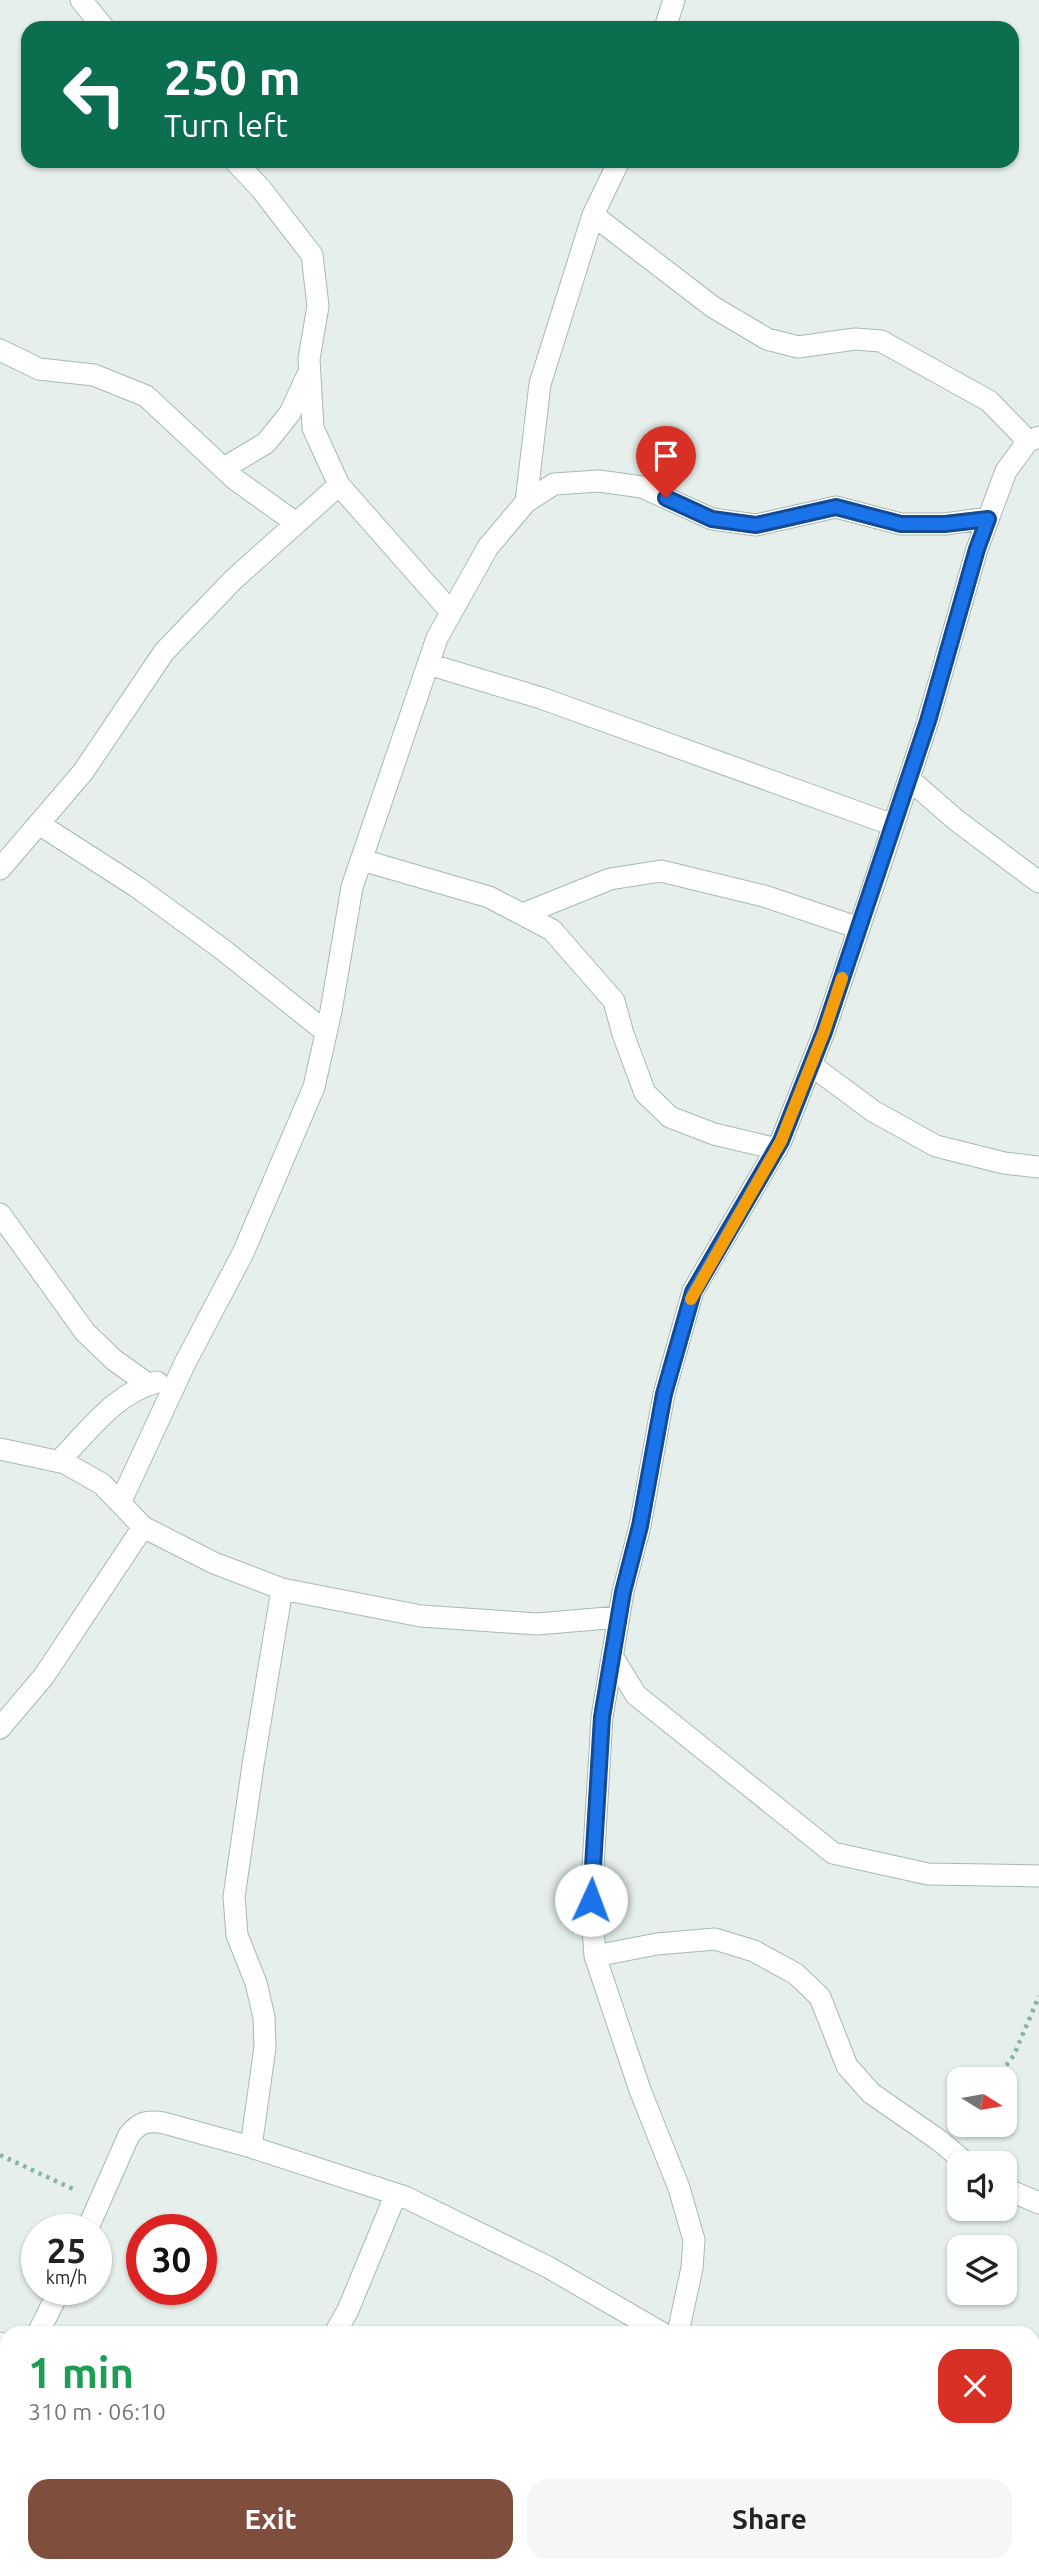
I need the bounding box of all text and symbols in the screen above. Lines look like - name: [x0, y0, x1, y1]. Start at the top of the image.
- icon: left: [49, 49, 140, 140]
- text: 250 m: [164, 49, 301, 104]
- text: Turn left: [164, 107, 288, 143]
- pin: [636, 426, 696, 498]
- icon: arrive: [647, 437, 685, 475]
- position arrow: [554, 1863, 628, 1937]
- north arrow: [947, 2067, 1017, 2137]
- map controls: [947, 2067, 1017, 2305]
- button: sound: [947, 2151, 1017, 2221]
- speed limit sign: 30: [126, 2214, 217, 2305]
- text: 25: [47, 2230, 86, 2270]
- button: layers: [947, 2235, 1017, 2305]
- text: km/h: [46, 2267, 87, 2287]
- text: 1 min: [28, 2349, 134, 2396]
- button: close: [938, 2349, 1012, 2423]
- text: 310 m · 06:10: [28, 2399, 166, 2424]
- button: Exit: [28, 2479, 513, 2559]
- button: Share: [527, 2479, 1012, 2559]

